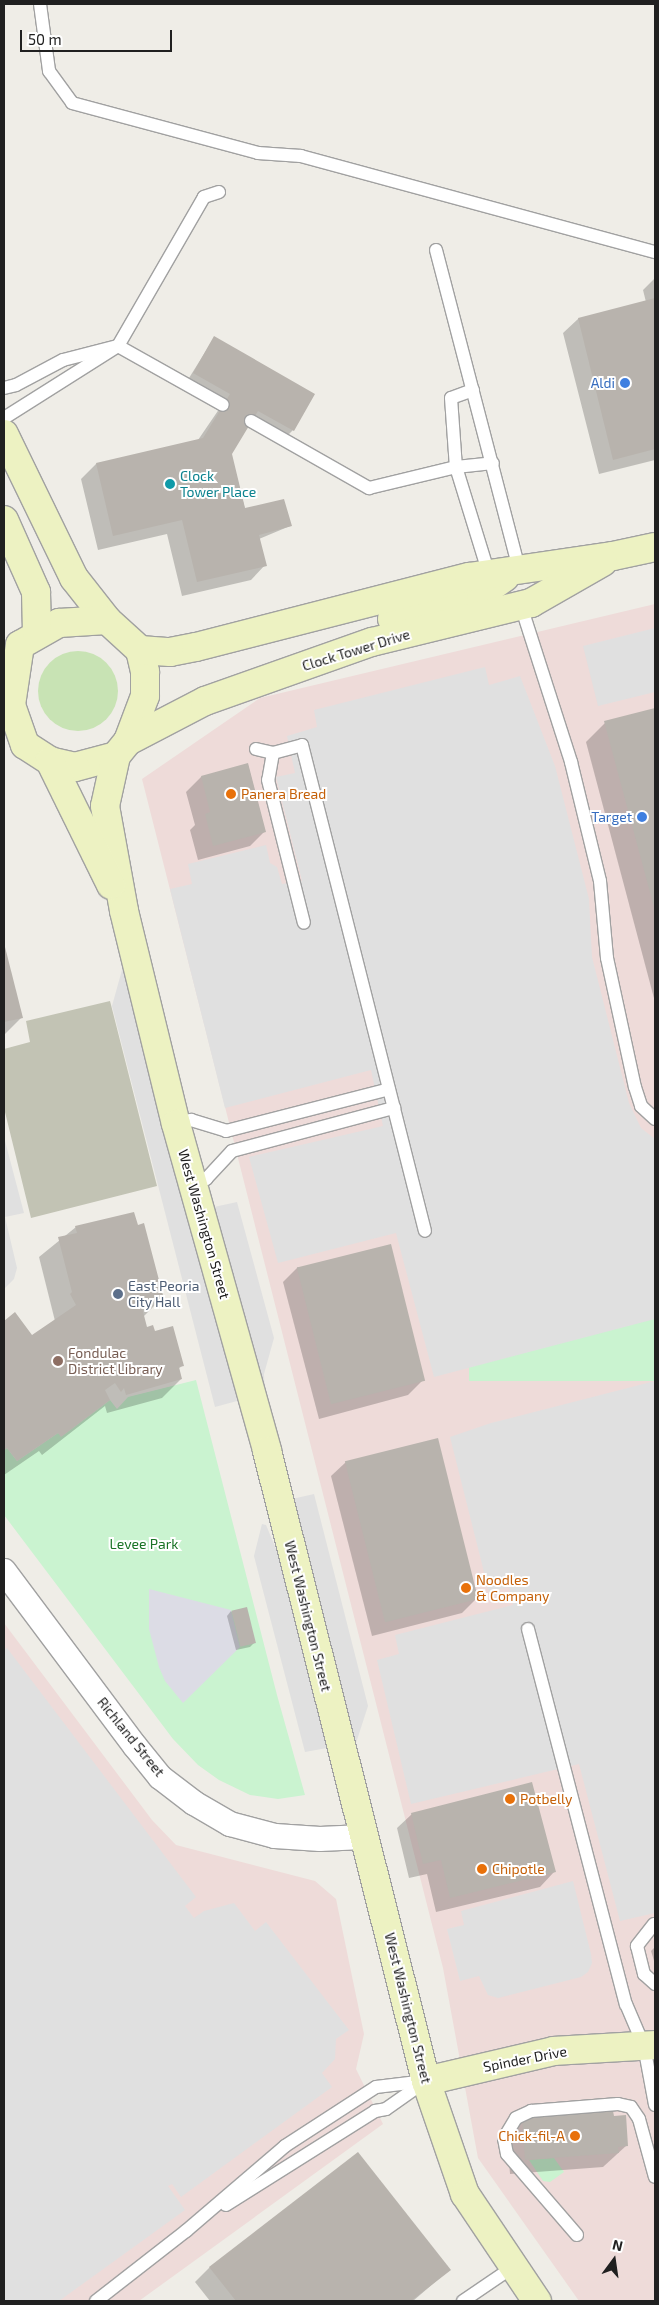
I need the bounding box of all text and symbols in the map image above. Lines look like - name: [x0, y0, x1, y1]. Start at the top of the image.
- scale bar: [22, 20, 175, 52]
- text: 50 m: [28, 30, 62, 48]
- place label: Aldi: [591, 375, 615, 391]
- marker: Aldi: [619, 377, 631, 389]
- place label: Clock Tower Place: [180, 468, 257, 501]
- marker: Clock Tower Place: [164, 478, 176, 490]
- street label: Clock Tower Drive: [300, 626, 412, 674]
- place label: Panera Bread: [241, 786, 326, 802]
- marker: Panera Bread: [225, 788, 237, 800]
- place label: Target: [591, 809, 632, 825]
- marker: Target: [636, 811, 648, 823]
- street label: West Washington Street: [175, 1147, 233, 1301]
- place label: East Peoria City Hall: [128, 1278, 200, 1310]
- marker: East Peoria City Hall: [112, 1288, 124, 1300]
- place label: Fondulac District Library: [68, 1345, 163, 1378]
- marker: Fondulac District Library: [52, 1355, 64, 1367]
- park label: Levee Park: [110, 1536, 178, 1552]
- street label: West Washington Street: [281, 1539, 335, 1693]
- place label: Noodles & Company: [476, 1572, 549, 1604]
- marker: Noodles & Company: [460, 1582, 472, 1594]
- street label: Richland Street: [94, 1694, 168, 1780]
- place label: Potbelly: [520, 1791, 572, 1807]
- marker: Potbelly: [504, 1793, 516, 1805]
- place label: Chipotle: [492, 1861, 545, 1877]
- marker: Chipotle: [476, 1863, 488, 1875]
- street label: West Washington Street: [381, 1931, 435, 2085]
- street label: Spinder Drive: [482, 2043, 568, 2075]
- place label: Chick-fil-A: [498, 2128, 565, 2144]
- marker: Chick-fil-A: [569, 2130, 581, 2142]
- north arrow: [589, 2235, 639, 2285]
- text: N: [611, 2235, 625, 2254]

